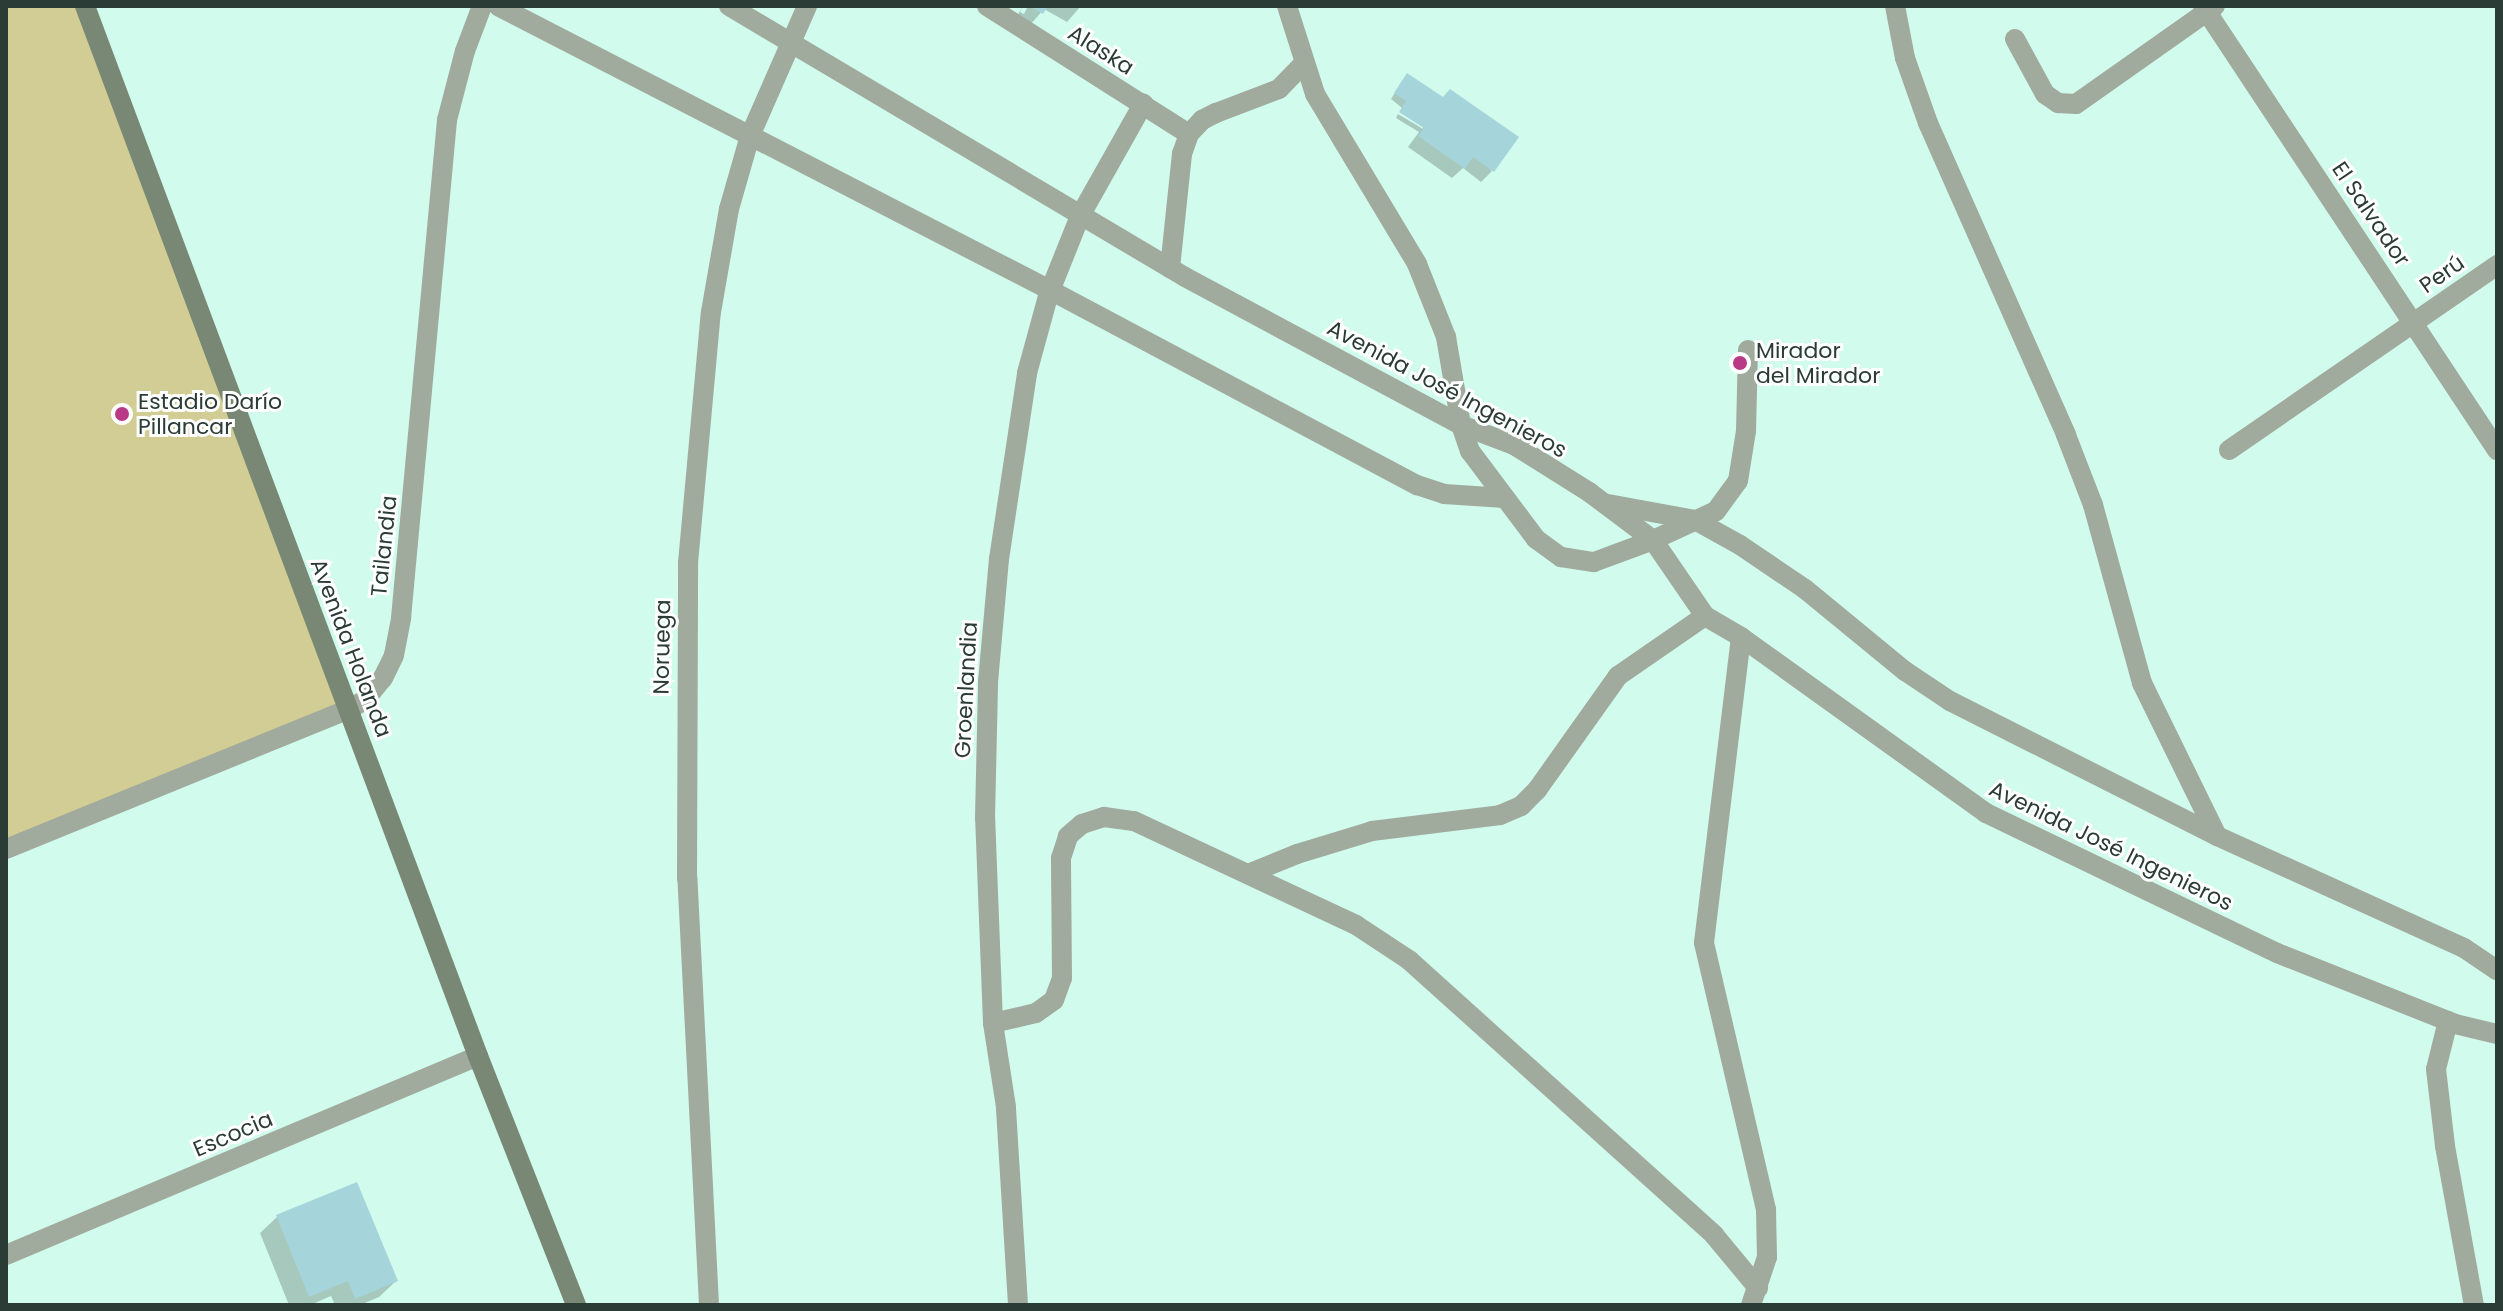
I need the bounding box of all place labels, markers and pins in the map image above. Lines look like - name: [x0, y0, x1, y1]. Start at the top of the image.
- place label: Mirador del Mirador: [1756, 337, 1880, 388]
- marker: Mirador del Mirador: [1731, 354, 1749, 372]
- place label: Estadio Darío Pillancar: [138, 388, 282, 440]
- marker: Estadio Darío Pillancar: [113, 405, 131, 423]

